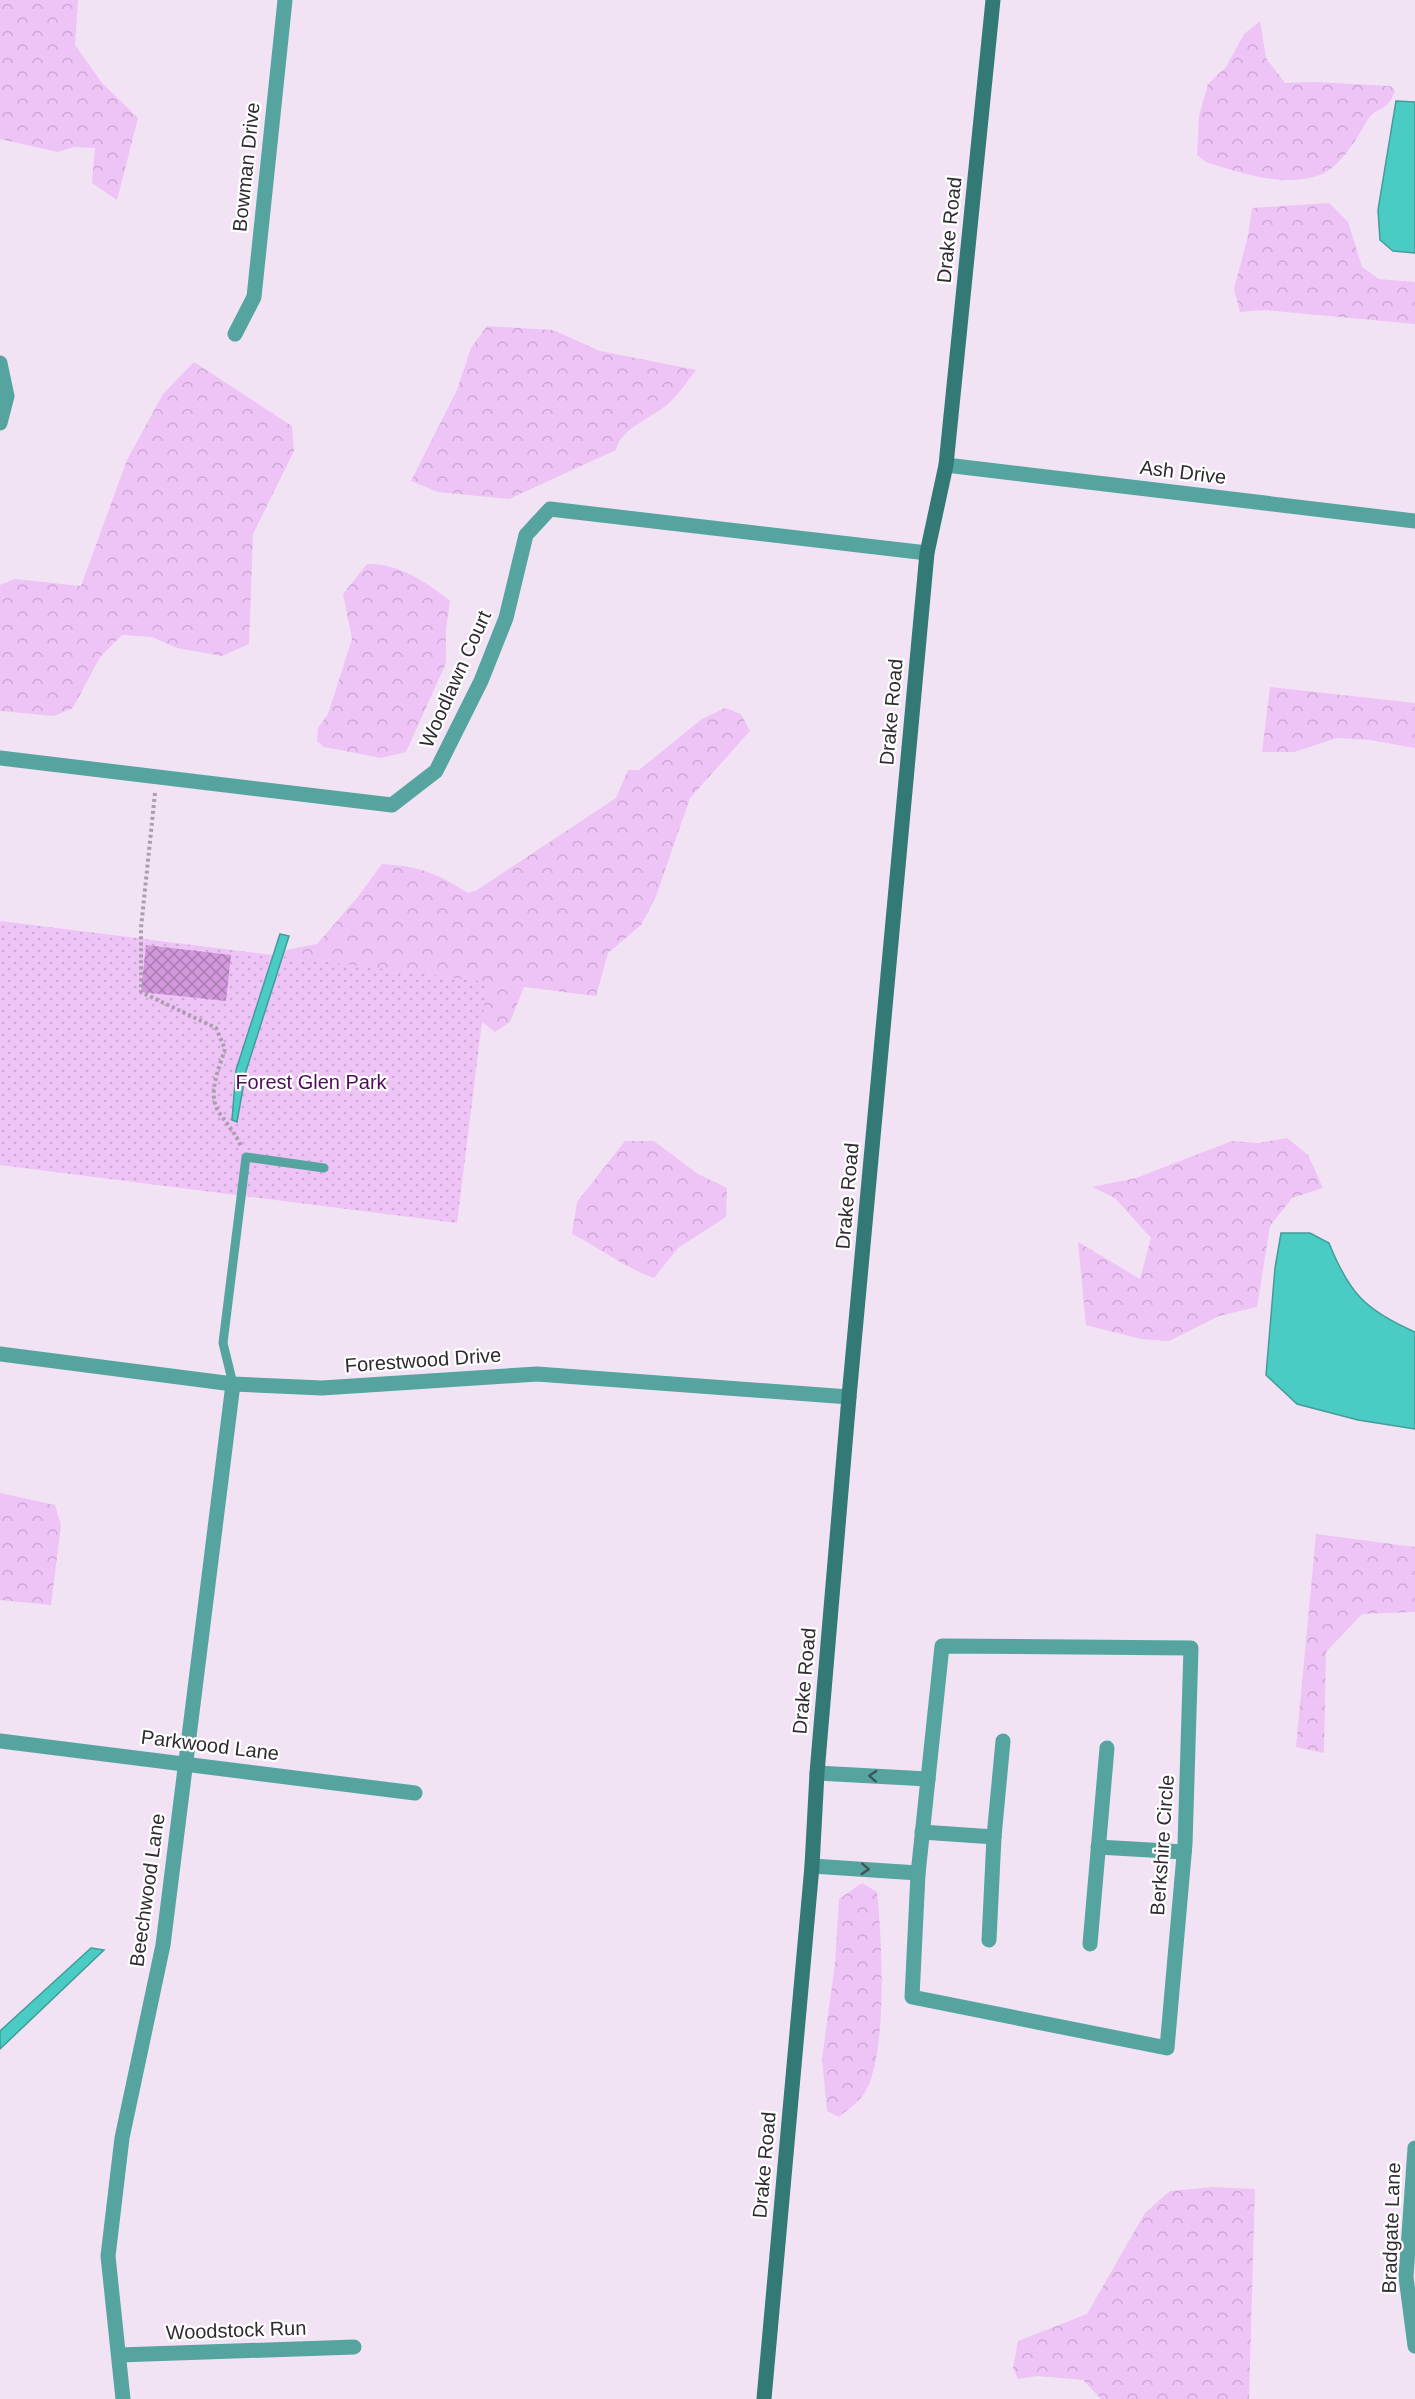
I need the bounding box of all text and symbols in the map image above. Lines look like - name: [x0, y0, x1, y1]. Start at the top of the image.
- street label: Bowman Drive: [228, 101, 264, 233]
- street label: Drake Road: [932, 176, 966, 284]
- street label: Ash Drive: [1139, 456, 1227, 488]
- street label: Woodlawn Court: [415, 607, 495, 751]
- street label: Drake Road: [875, 658, 907, 766]
- park label: Forest Glen Park: [235, 1071, 388, 1093]
- street label: Drake Road: [831, 1142, 863, 1250]
- street label: Forestwood Drive: [344, 1344, 502, 1376]
- street label: Drake Road: [788, 1627, 820, 1735]
- street label: Parkwood Lane: [140, 1726, 280, 1764]
- one-way arrow: [868, 1770, 877, 1783]
- street label: Berkshire Circle: [1146, 1774, 1178, 1916]
- street label: Beechwood Lane: [125, 1812, 169, 1968]
- one-way arrow: [861, 1863, 870, 1876]
- street label: Drake Road: [748, 2111, 780, 2219]
- street label: Bradgate Lane: [1378, 2162, 1404, 2294]
- street label: Woodstock Run: [165, 2317, 307, 2343]

